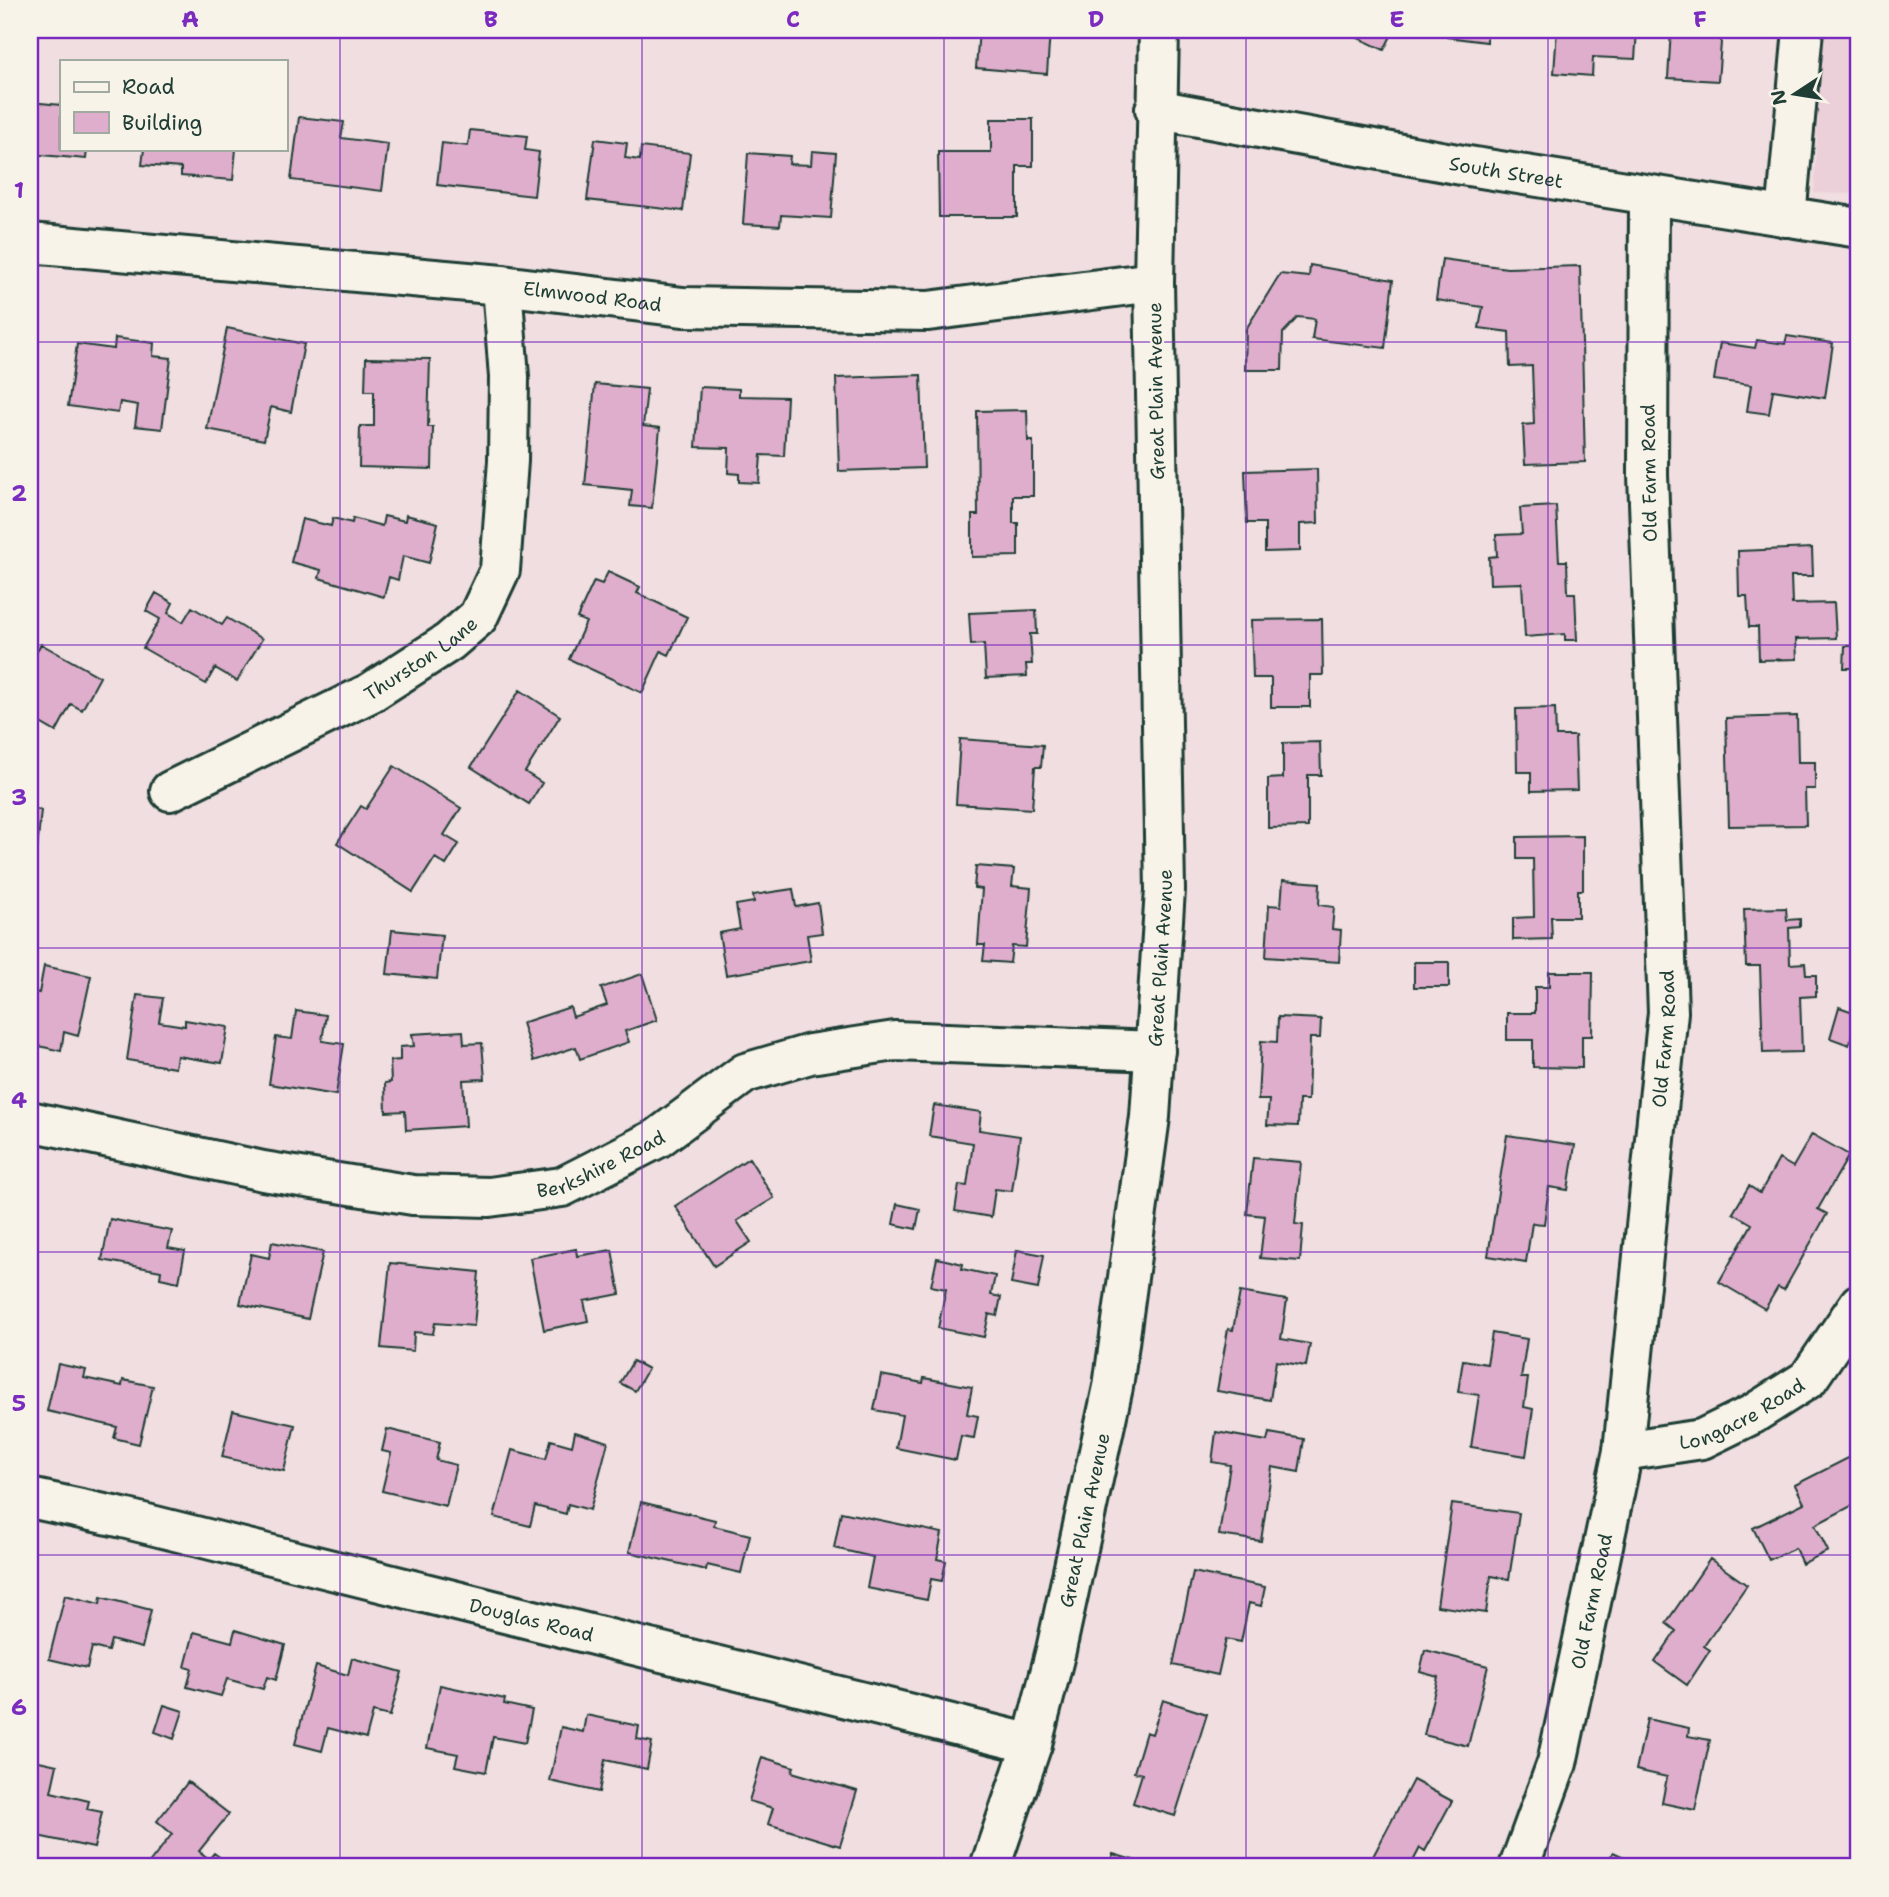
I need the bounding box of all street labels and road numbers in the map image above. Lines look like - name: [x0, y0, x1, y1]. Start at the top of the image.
- street label: South Street: [1447, 150, 1565, 193]
- street label: Elmwood Road: [522, 275, 663, 317]
- street label: Great Plain Avenue: [1142, 302, 1170, 480]
- street label: Old Farm Road: [1635, 404, 1663, 542]
- street label: Thurston Lane: [359, 611, 482, 706]
- street label: Great Plain Avenue: [1142, 869, 1178, 1048]
- street label: Old Farm Road: [1646, 969, 1681, 1109]
- street label: Berkshire Road: [535, 1124, 669, 1203]
- street label: Longacre Road: [1677, 1372, 1809, 1455]
- street label: Great Plain Avenue: [1053, 1430, 1115, 1610]
- street label: Old Farm Road: [1565, 1531, 1618, 1671]
- street label: Douglas Road: [467, 1592, 596, 1647]

